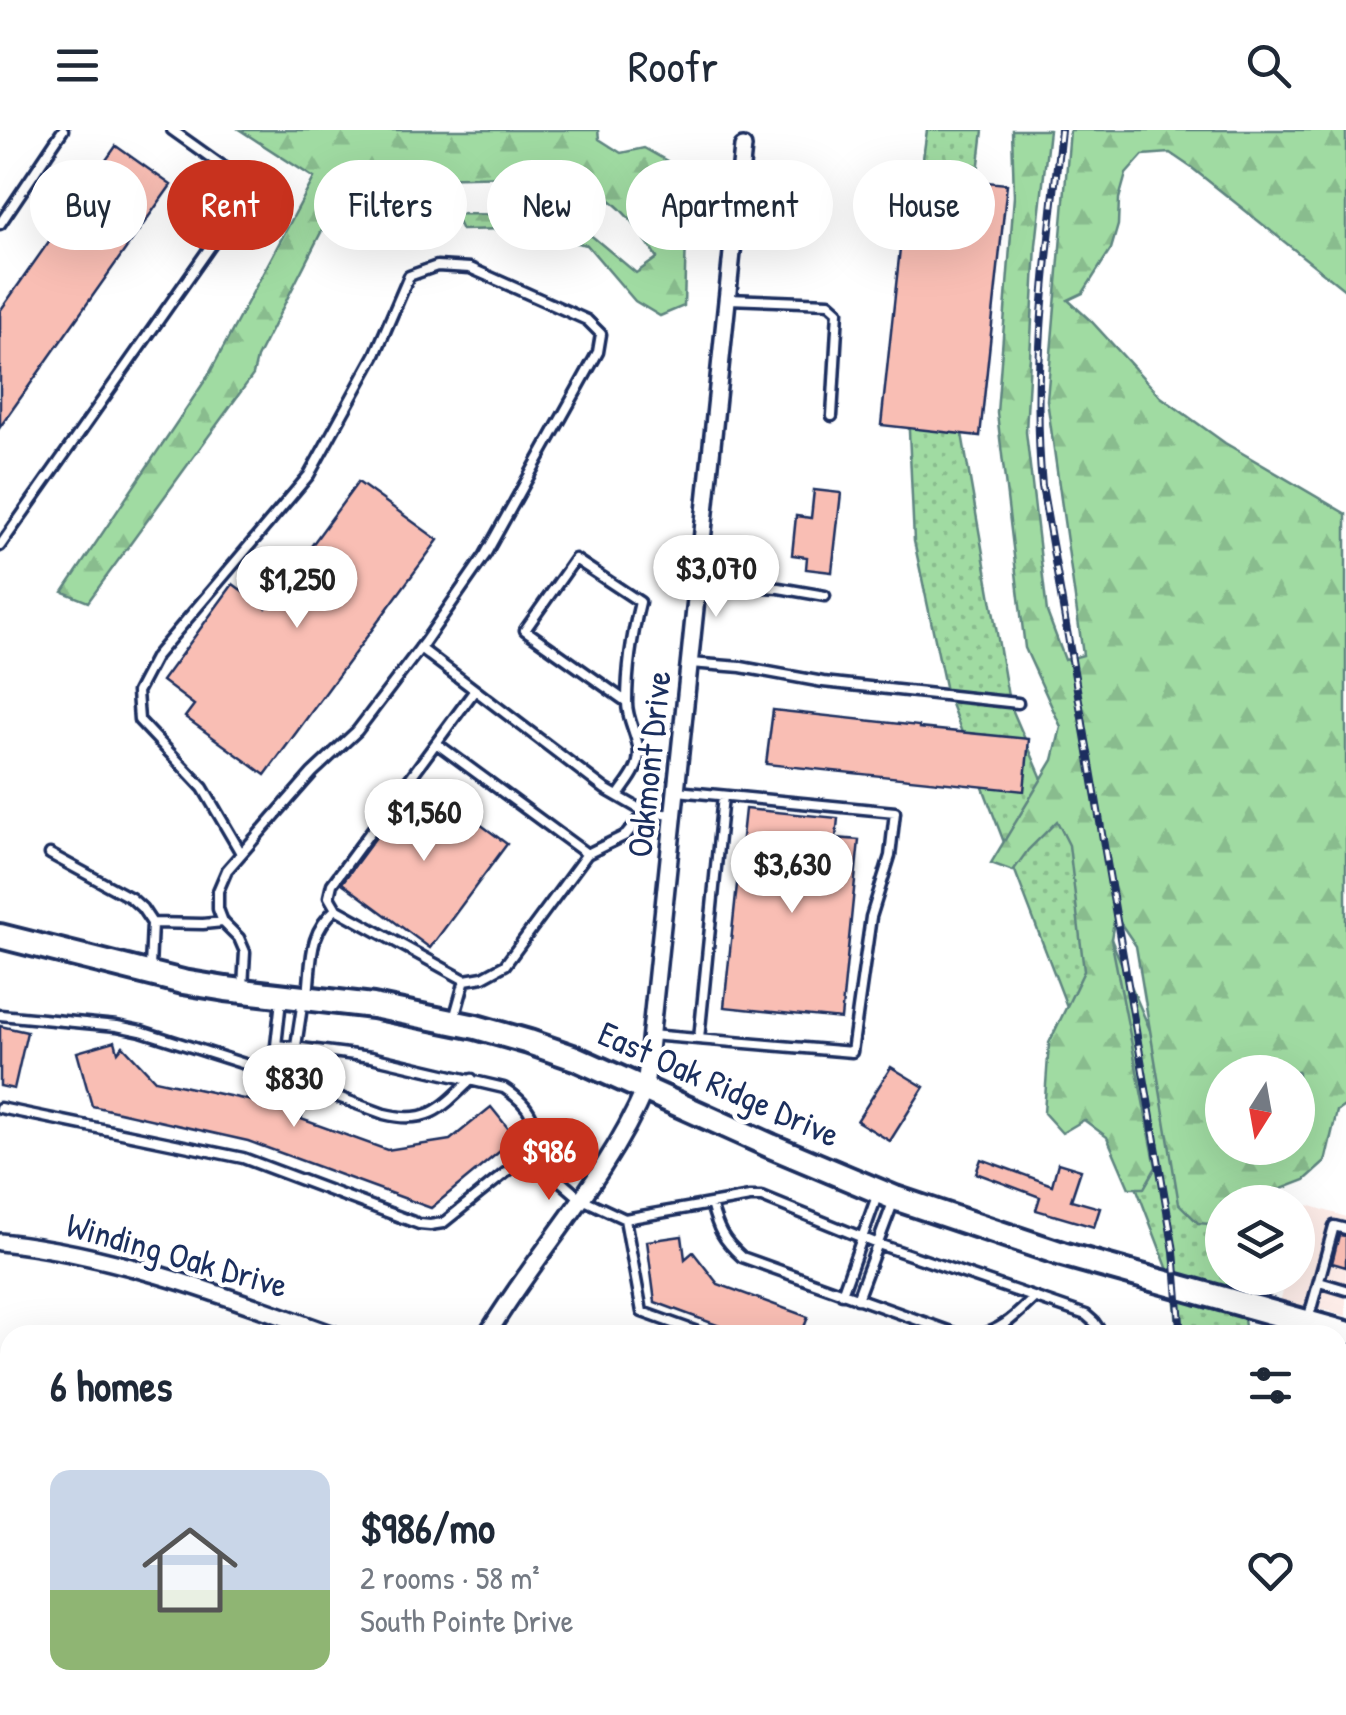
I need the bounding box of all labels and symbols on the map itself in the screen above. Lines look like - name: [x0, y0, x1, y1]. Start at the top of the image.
- pin: $3,070: [635, 535, 797, 620]
- pin: $1,250: [216, 546, 378, 631]
- street label: Oakmont Drive: [615, 668, 682, 860]
- pin: $1,560: [343, 779, 505, 864]
- pin: $3,630: [711, 831, 873, 916]
- street label: East Oak Ridge Drive: [591, 1009, 847, 1158]
- pin: $830: [235, 1045, 353, 1130]
- north arrow: [1205, 1055, 1315, 1165]
- pin: $986: [490, 1118, 608, 1203]
- street label: Winding Oak Drive: [61, 1201, 293, 1309]

